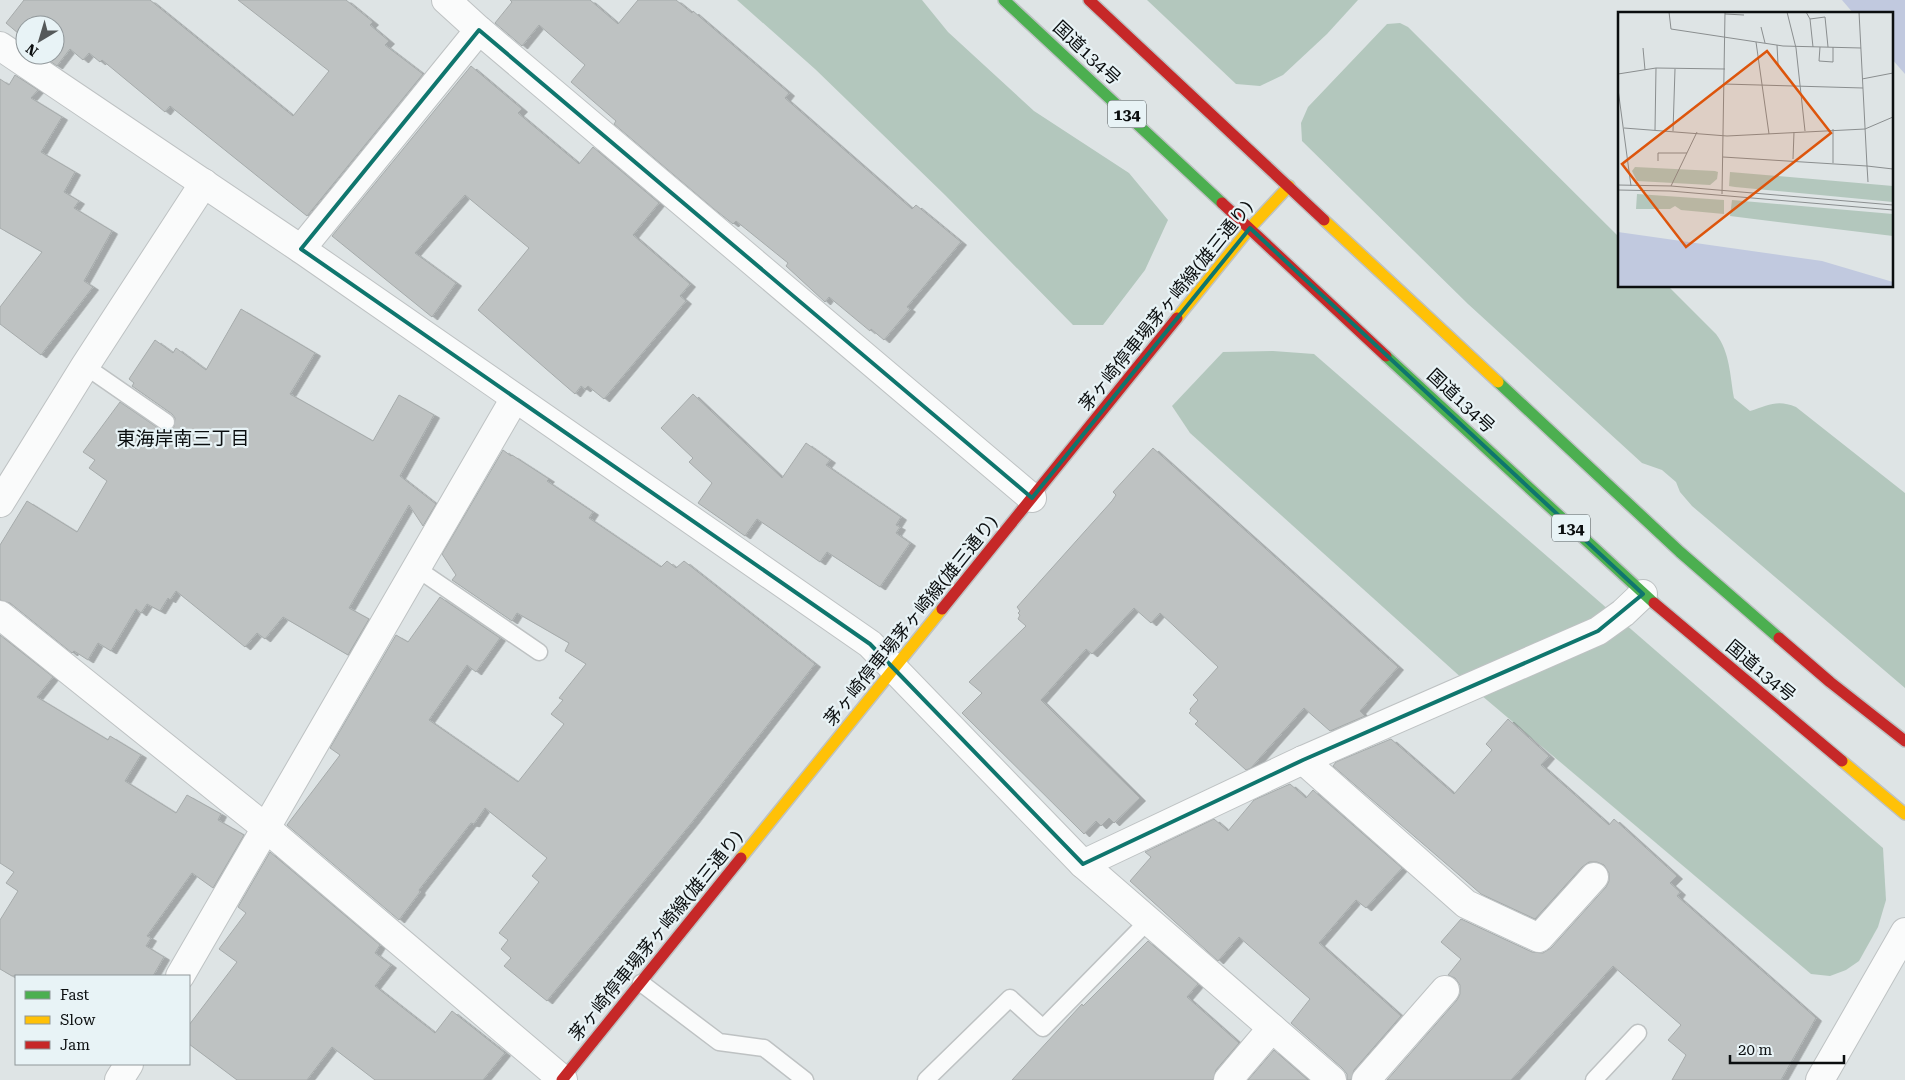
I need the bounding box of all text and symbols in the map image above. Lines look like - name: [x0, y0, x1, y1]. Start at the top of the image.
- inset map: [1618, 12, 1892, 288]
- north arrow: [15, 15, 65, 65]
- street label: 国道134号: [1049, 16, 1125, 89]
- text: N: [23, 40, 41, 60]
- road number: 134: [1108, 100, 1146, 128]
- street label: 茅ヶ崎停車場茅ヶ崎線(雄三通り): [1074, 197, 1257, 415]
- street label: 国道134号: [1423, 364, 1499, 437]
- district label: 東海岸南三丁目: [116, 427, 250, 450]
- street label: 茅ヶ崎停車場茅ヶ崎線(雄三通り): [819, 512, 1002, 730]
- road number: 134: [1552, 514, 1590, 542]
- street label: 国道134号: [1722, 635, 1800, 706]
- street label: 茅ヶ崎停車場茅ヶ崎線(雄三通り): [564, 827, 747, 1045]
- legend: [15, 975, 190, 1065]
- text: Fast: [60, 986, 90, 1004]
- text: Slow: [60, 1011, 96, 1029]
- scale bar: [1730, 1032, 1844, 1064]
- text: Jam: [60, 1036, 90, 1054]
- text: 20 m: [1738, 1041, 1773, 1059]

